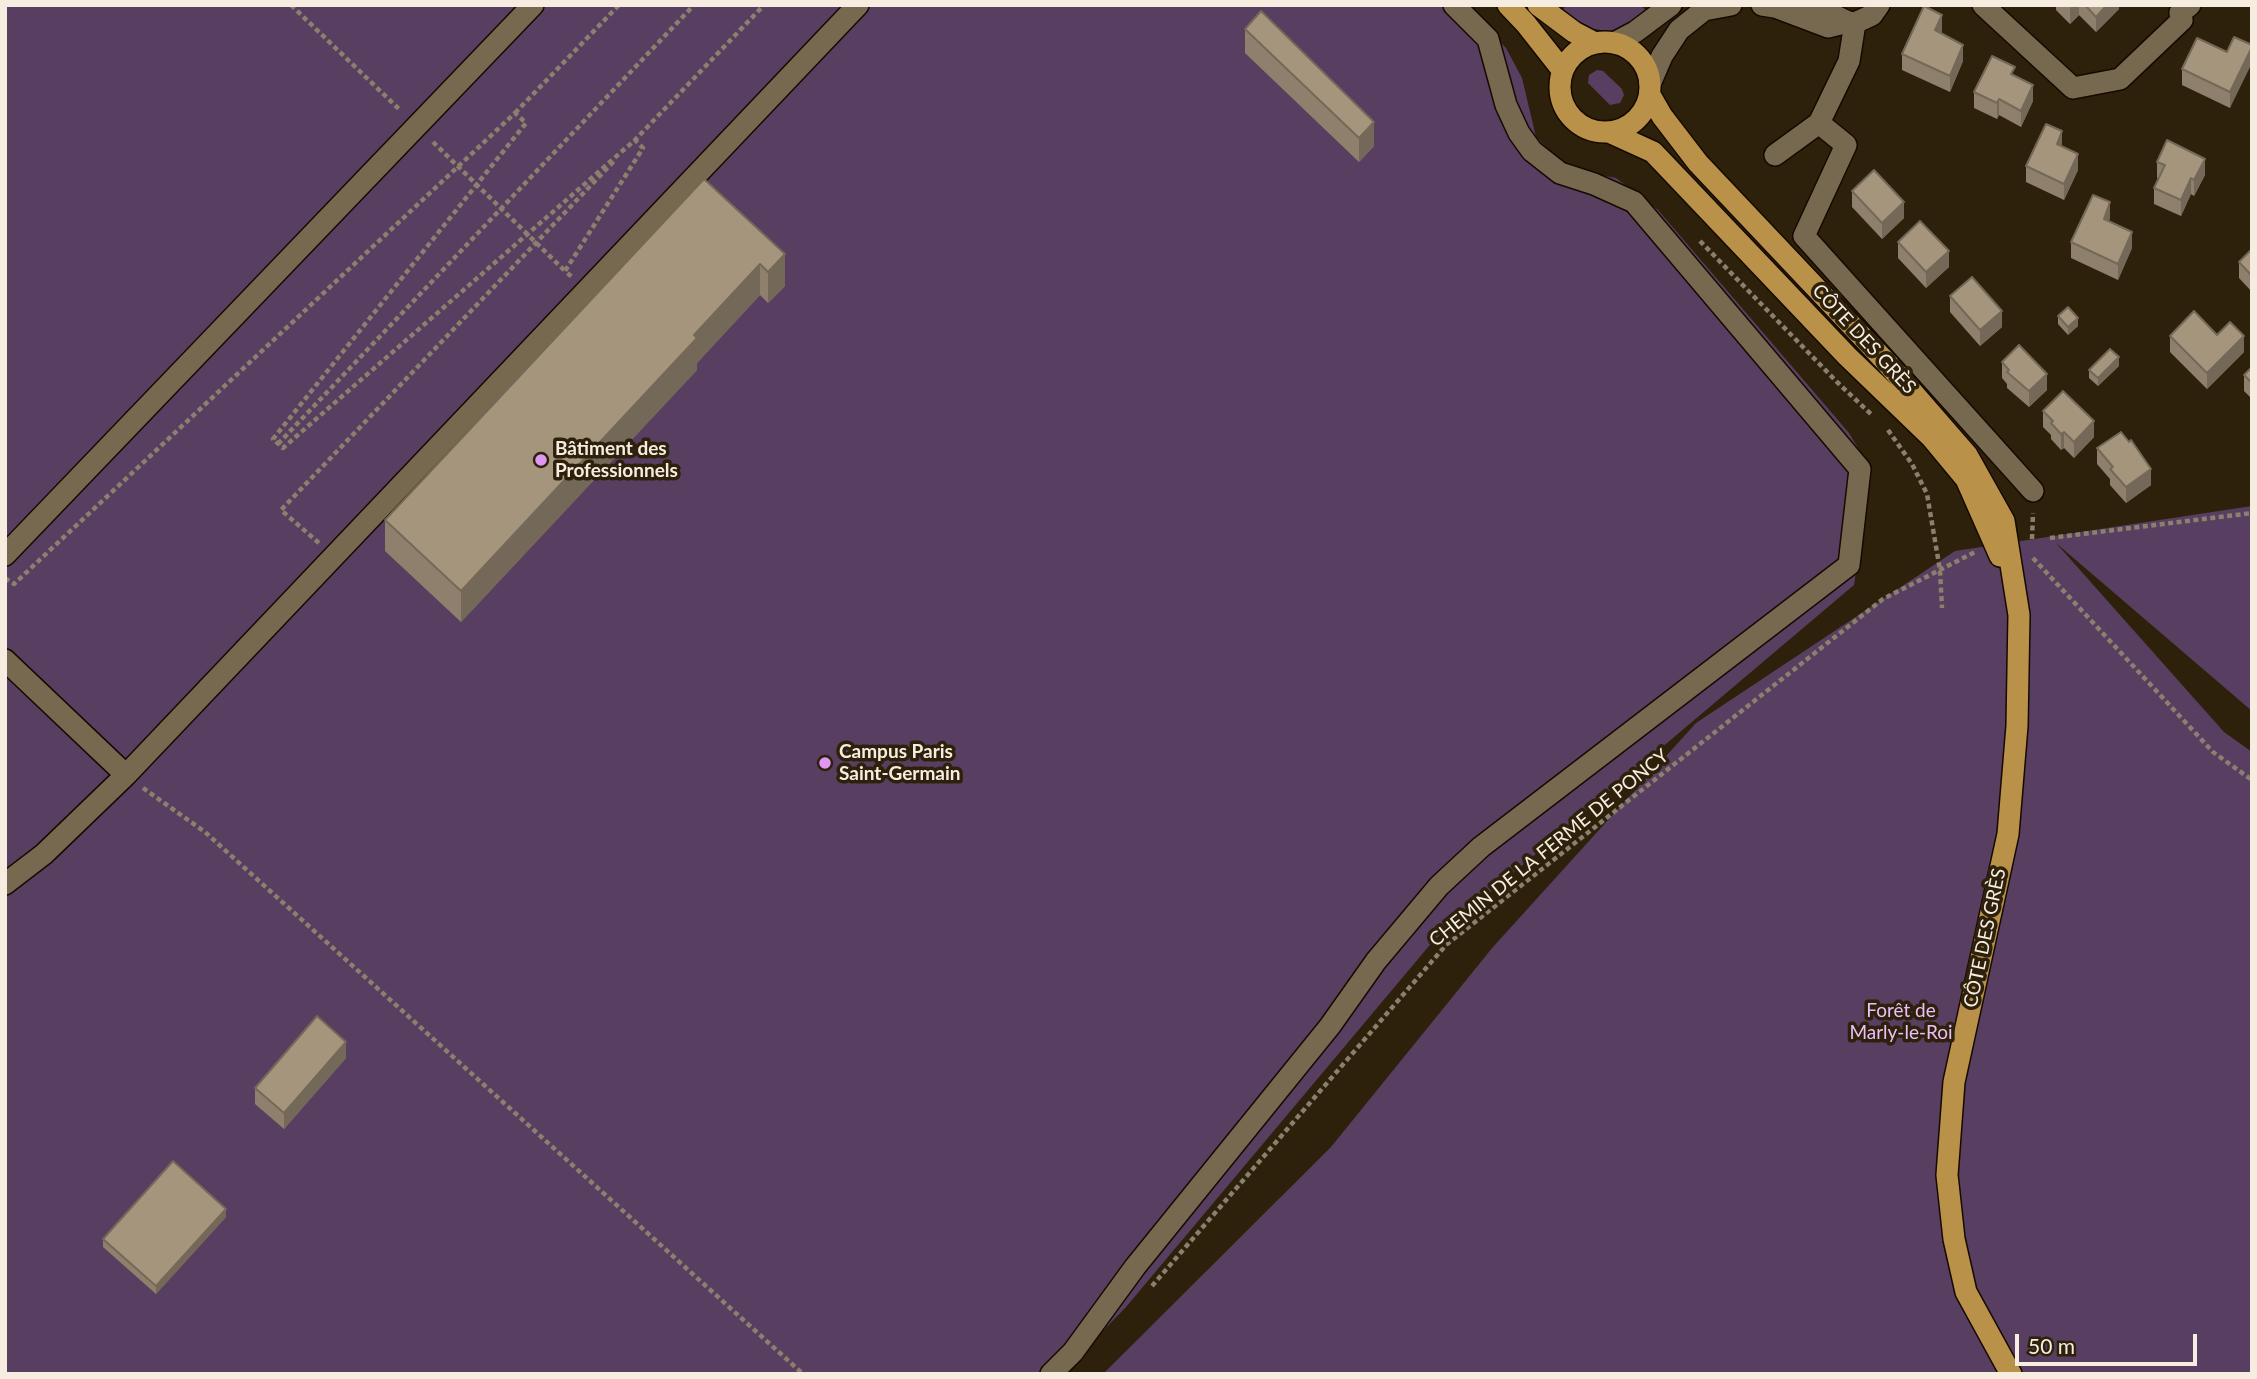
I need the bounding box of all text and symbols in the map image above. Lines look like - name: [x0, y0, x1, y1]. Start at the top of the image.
- street label: CÔTE DES GRÈS: [1807, 279, 1921, 399]
- place label: Bâtiment des Professionnels: [555, 438, 678, 482]
- marker: Bâtiment des Professionnels: [533, 452, 549, 468]
- place label: Campus Paris Saint-Germain: [839, 741, 961, 785]
- street label: CHEMIN DE LA FERME DE PONCY: [1425, 744, 1673, 952]
- marker: Campus Paris Saint-Germain: [817, 755, 833, 771]
- street label: CÔTE DES GRÈS: [1959, 866, 2011, 1010]
- park label: Forêt de Marly-le-Roi: [1849, 1000, 1953, 1044]
- scale bar: [2019, 1320, 2201, 1364]
- text: 50 m: [2028, 1333, 2075, 1358]

